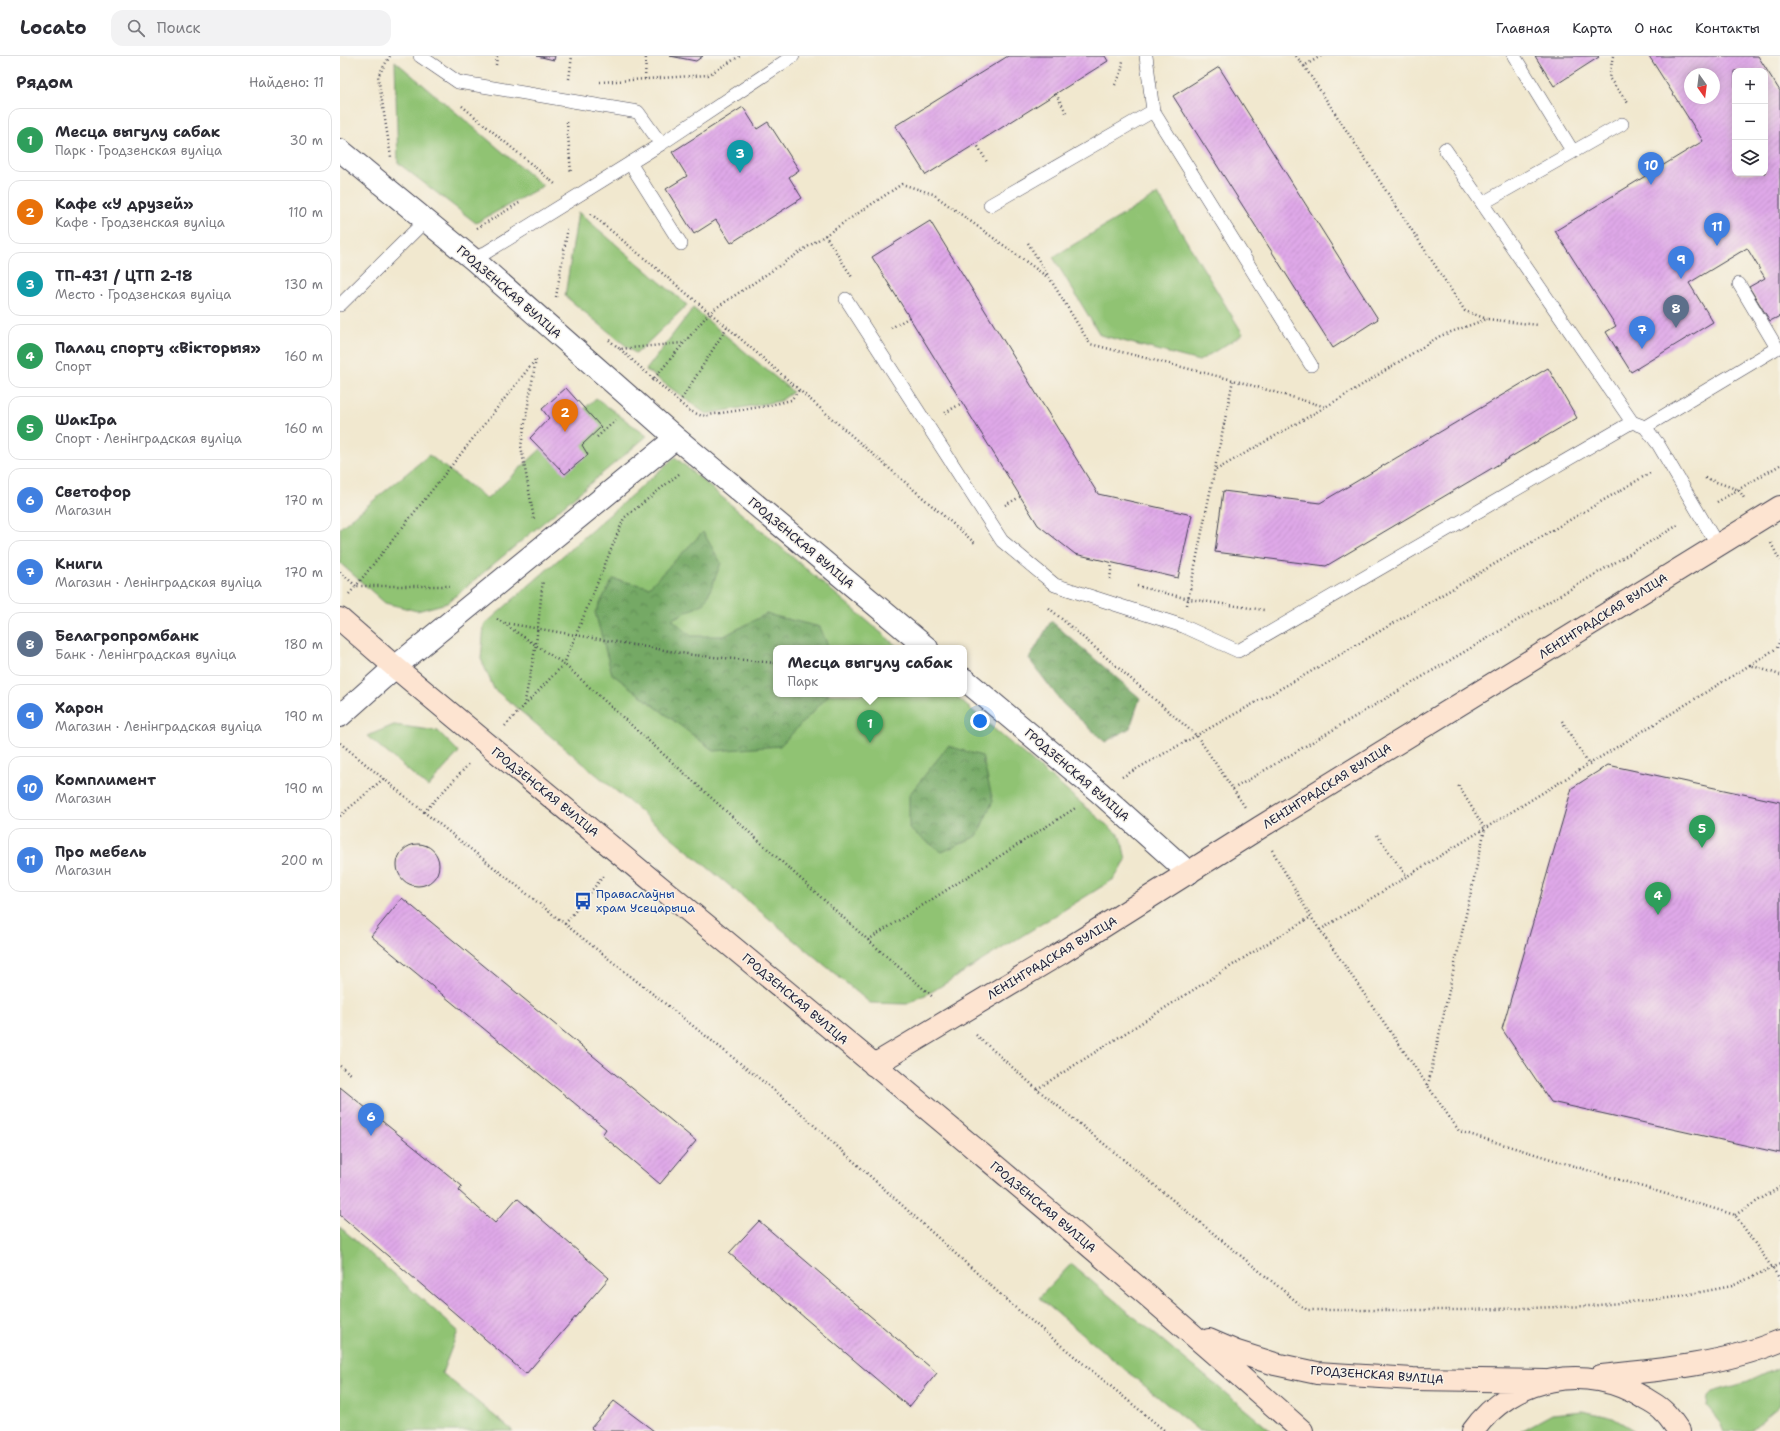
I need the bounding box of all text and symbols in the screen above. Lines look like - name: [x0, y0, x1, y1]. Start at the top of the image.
- search box: [111, 10, 391, 46]
- text: Locato: [20, 15, 87, 40]
- icon: search: [125, 17, 147, 39]
- text: Поиск: [157, 18, 200, 38]
- text: Главная: [1496, 19, 1550, 37]
- text: Карта: [1572, 19, 1612, 37]
- text: О нас: [1634, 19, 1673, 37]
- text: Контакты: [1695, 19, 1760, 37]
- north arrow: [1684, 68, 1720, 104]
- map controls: [1732, 68, 1768, 176]
- button: +: [1732, 68, 1768, 104]
- text: Рядом: [16, 71, 73, 93]
- text: Найдено: 11: [249, 74, 324, 91]
- button: −: [1732, 104, 1768, 140]
- text: Месца выгулу сабак: [55, 122, 220, 142]
- text: 1: [27, 132, 33, 149]
- text: 30 m: [289, 132, 323, 149]
- pin: 3: [727, 140, 753, 173]
- button: layers: [1732, 140, 1768, 176]
- text: Парк · Гродзенская вуліца: [55, 142, 222, 159]
- pin: 10: [1638, 152, 1664, 185]
- text: Кафе «У друзей»: [55, 194, 193, 214]
- text: 2: [25, 204, 35, 221]
- text: 110 m: [288, 204, 323, 221]
- pin: 11: [1704, 213, 1730, 246]
- text: Кафе · Гродзенская вуліца: [55, 214, 225, 231]
- street label: ГРОДЗЕНСКАЯ ВУЛІЦА: [453, 242, 565, 342]
- pin: 9: [1668, 246, 1694, 279]
- text: ТП-431 / ЦТП 2-18: [55, 266, 193, 286]
- text: 3: [25, 276, 35, 293]
- text: 130 m: [285, 276, 323, 293]
- text: Место · Гродзенская вуліца: [55, 286, 231, 303]
- pin: 8: [1663, 295, 1689, 328]
- pin: 7: [1629, 316, 1655, 349]
- text: Палац спорту «Вікторыя»: [55, 338, 261, 358]
- text: 4: [25, 348, 35, 365]
- text: 160 m: [285, 348, 323, 365]
- text: Спорт: [55, 358, 91, 375]
- pin: 2: [552, 399, 578, 432]
- text: ШакІра: [55, 410, 117, 430]
- text: 5: [26, 420, 34, 437]
- text: 160 m: [285, 420, 323, 437]
- text: Спорт · Ленінградская вуліца: [55, 430, 242, 447]
- text: Светофор: [55, 482, 131, 502]
- text: 6: [25, 492, 35, 509]
- text: 170 m: [285, 492, 323, 509]
- street label: ГРОДЗЕНСКАЯ ВУЛІЦА: [745, 494, 858, 592]
- text: Магазин: [55, 502, 111, 519]
- text: Книги: [55, 554, 103, 574]
- text: 7: [25, 564, 35, 581]
- text: 170 m: [285, 564, 323, 581]
- street label: ЛЕНІНГРАДСКАЯ ВУЛІЦА: [1536, 570, 1671, 662]
- text: Магазин · Ленінградская вуліца: [55, 574, 262, 591]
- text: Белагропромбанк: [55, 626, 199, 646]
- text: 8: [25, 636, 35, 653]
- text: 180 m: [284, 636, 323, 653]
- popup: [773, 645, 967, 697]
- text: Банк · Ленінградская вуліца: [55, 646, 236, 663]
- text: Месца выгулу сабак: [787, 653, 953, 673]
- text: Парк: [787, 673, 818, 690]
- text: Харон: [55, 698, 104, 718]
- text: 9: [25, 708, 35, 725]
- text: 190 m: [284, 708, 323, 725]
- pin: 1: [857, 710, 883, 743]
- your location: [970, 711, 990, 731]
- text: Магазин · Ленінградская вуліца: [55, 718, 262, 735]
- street label: ГРОДЗЕНСКАЯ ВУЛІЦА: [1021, 725, 1133, 825]
- street label: ЛЕНІНГРАДСКАЯ ВУЛІЦА: [1260, 740, 1395, 832]
- street label: ГРОДЗЕНСКАЯ ВУЛІЦА: [488, 744, 602, 841]
- text: Комплимент: [55, 770, 156, 790]
- text: 10: [23, 780, 37, 797]
- text: 190 m: [284, 780, 323, 797]
- text: Магазин: [55, 790, 111, 807]
- pin: 5: [1689, 815, 1715, 848]
- text: Про мебель: [55, 842, 147, 862]
- text: 11: [24, 852, 36, 869]
- text: 200 m: [281, 852, 323, 869]
- text: Магазин: [55, 862, 111, 879]
- pin: 4: [1645, 882, 1671, 915]
- place label: Праваслаўны храм Усецарыца: [596, 886, 695, 916]
- bus stop icon: Праваслаўны храм Усецарыца: [573, 891, 593, 911]
- street label: ЛЕНІНГРАДСКАЯ ВУЛІЦА: [984, 913, 1120, 1003]
- street label: ГРОДЗЕНСКАЯ ВУЛІЦА: [739, 950, 852, 1048]
- pin: 6: [358, 1103, 384, 1136]
- street label: ГРОДЗЕНСКАЯ ВУЛІЦА: [987, 1158, 1100, 1256]
- street label: ГРОДЗЕНСКАЯ ВУЛІЦА: [1310, 1362, 1445, 1388]

